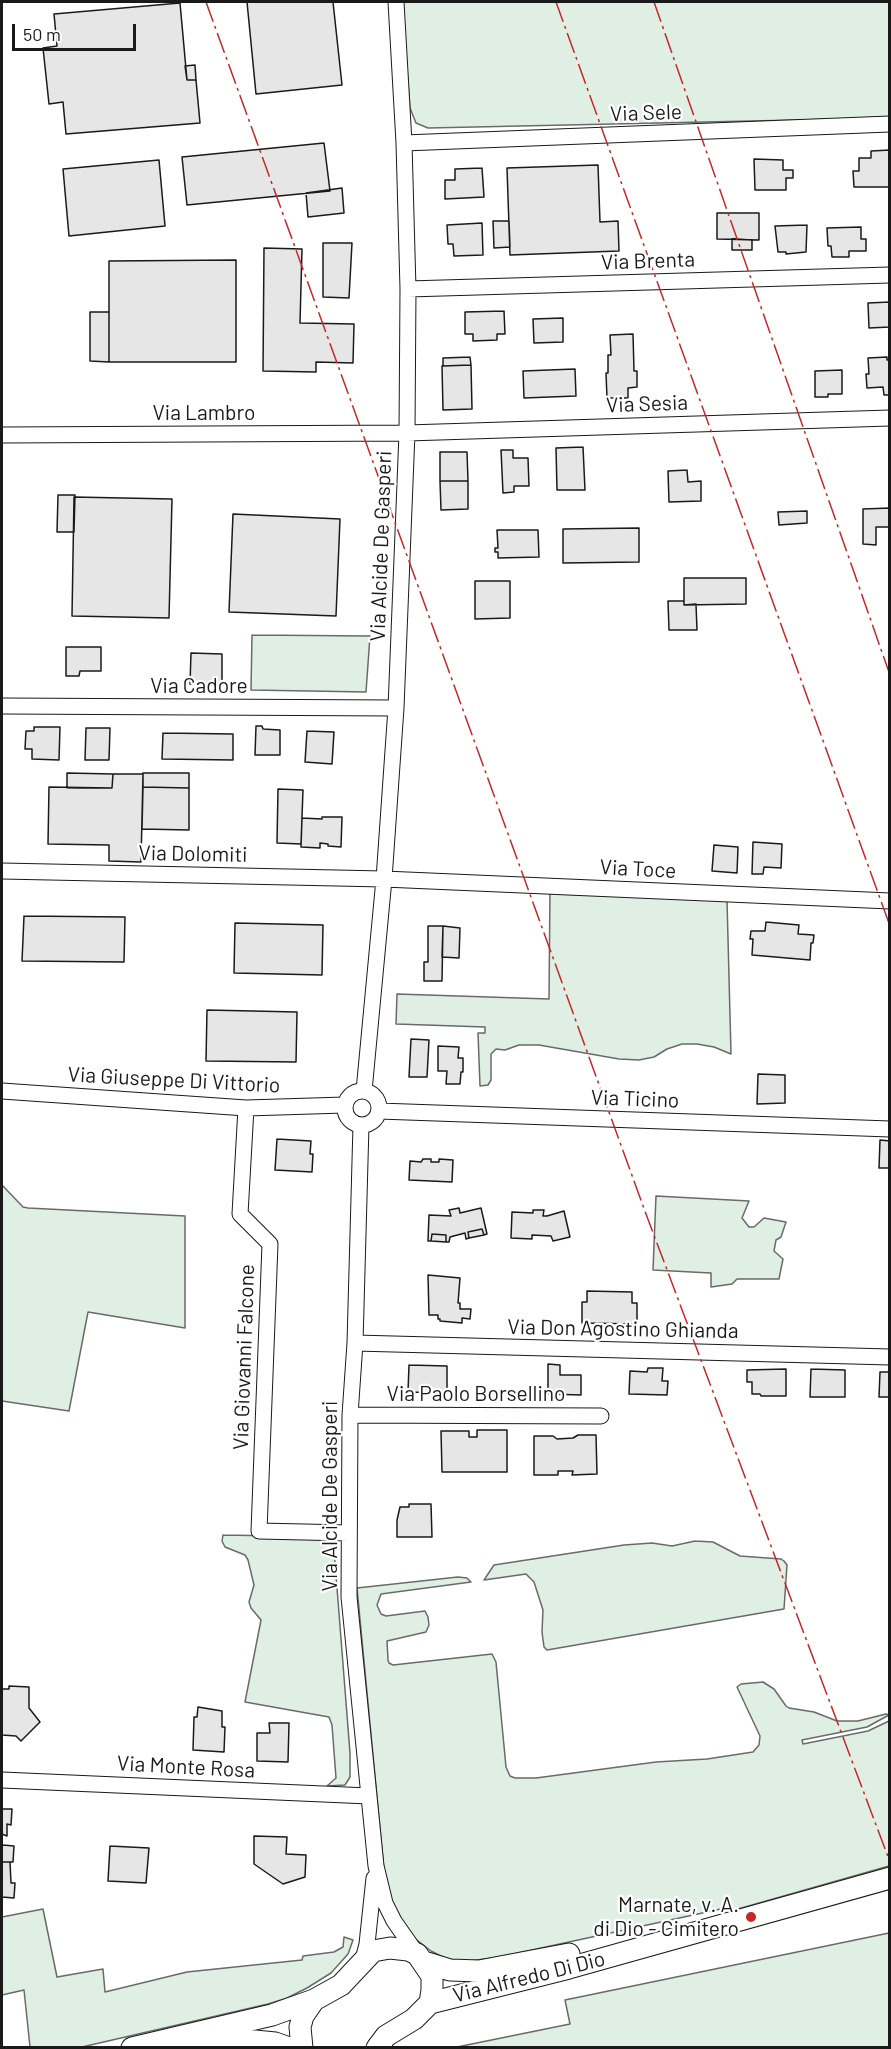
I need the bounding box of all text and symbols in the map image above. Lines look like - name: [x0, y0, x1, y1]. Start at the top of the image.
- scale bar: [15, 12, 140, 50]
- text: 50 m: [23, 23, 61, 45]
- street label: Via Sele: [610, 99, 682, 127]
- street label: Via Brenta: [600, 247, 696, 275]
- street label: Via Sesia: [606, 390, 688, 418]
- street label: Via Lambro: [152, 400, 256, 426]
- street label: Via Alcide De Gasperi: [365, 450, 397, 642]
- street label: Via Cadore: [150, 673, 248, 699]
- street label: Via Dolomiti: [138, 840, 248, 868]
- street label: Via Toce: [599, 854, 677, 884]
- street label: Via Giuseppe Di Vittorio: [67, 1062, 281, 1098]
- street label: Via Ticino: [590, 1085, 680, 1113]
- street label: Via Giovanni Falcone: [228, 1264, 260, 1450]
- street label: Via Don Agostino Ghianda: [507, 1314, 739, 1344]
- street label: Via Paolo Borsellino: [387, 1381, 565, 1407]
- street label: Via Alcide De Gasperi: [317, 1401, 343, 1591]
- street label: Via Monte Rosa: [116, 1751, 256, 1783]
- place label: Marnate, v. A. di Dio - Cimitero: [593, 1892, 739, 1942]
- marker: Marnate, v. A. di Dio - Cimitero: [744, 1910, 758, 1924]
- street label: Via Alfredo Di Dio: [450, 1946, 608, 2008]

